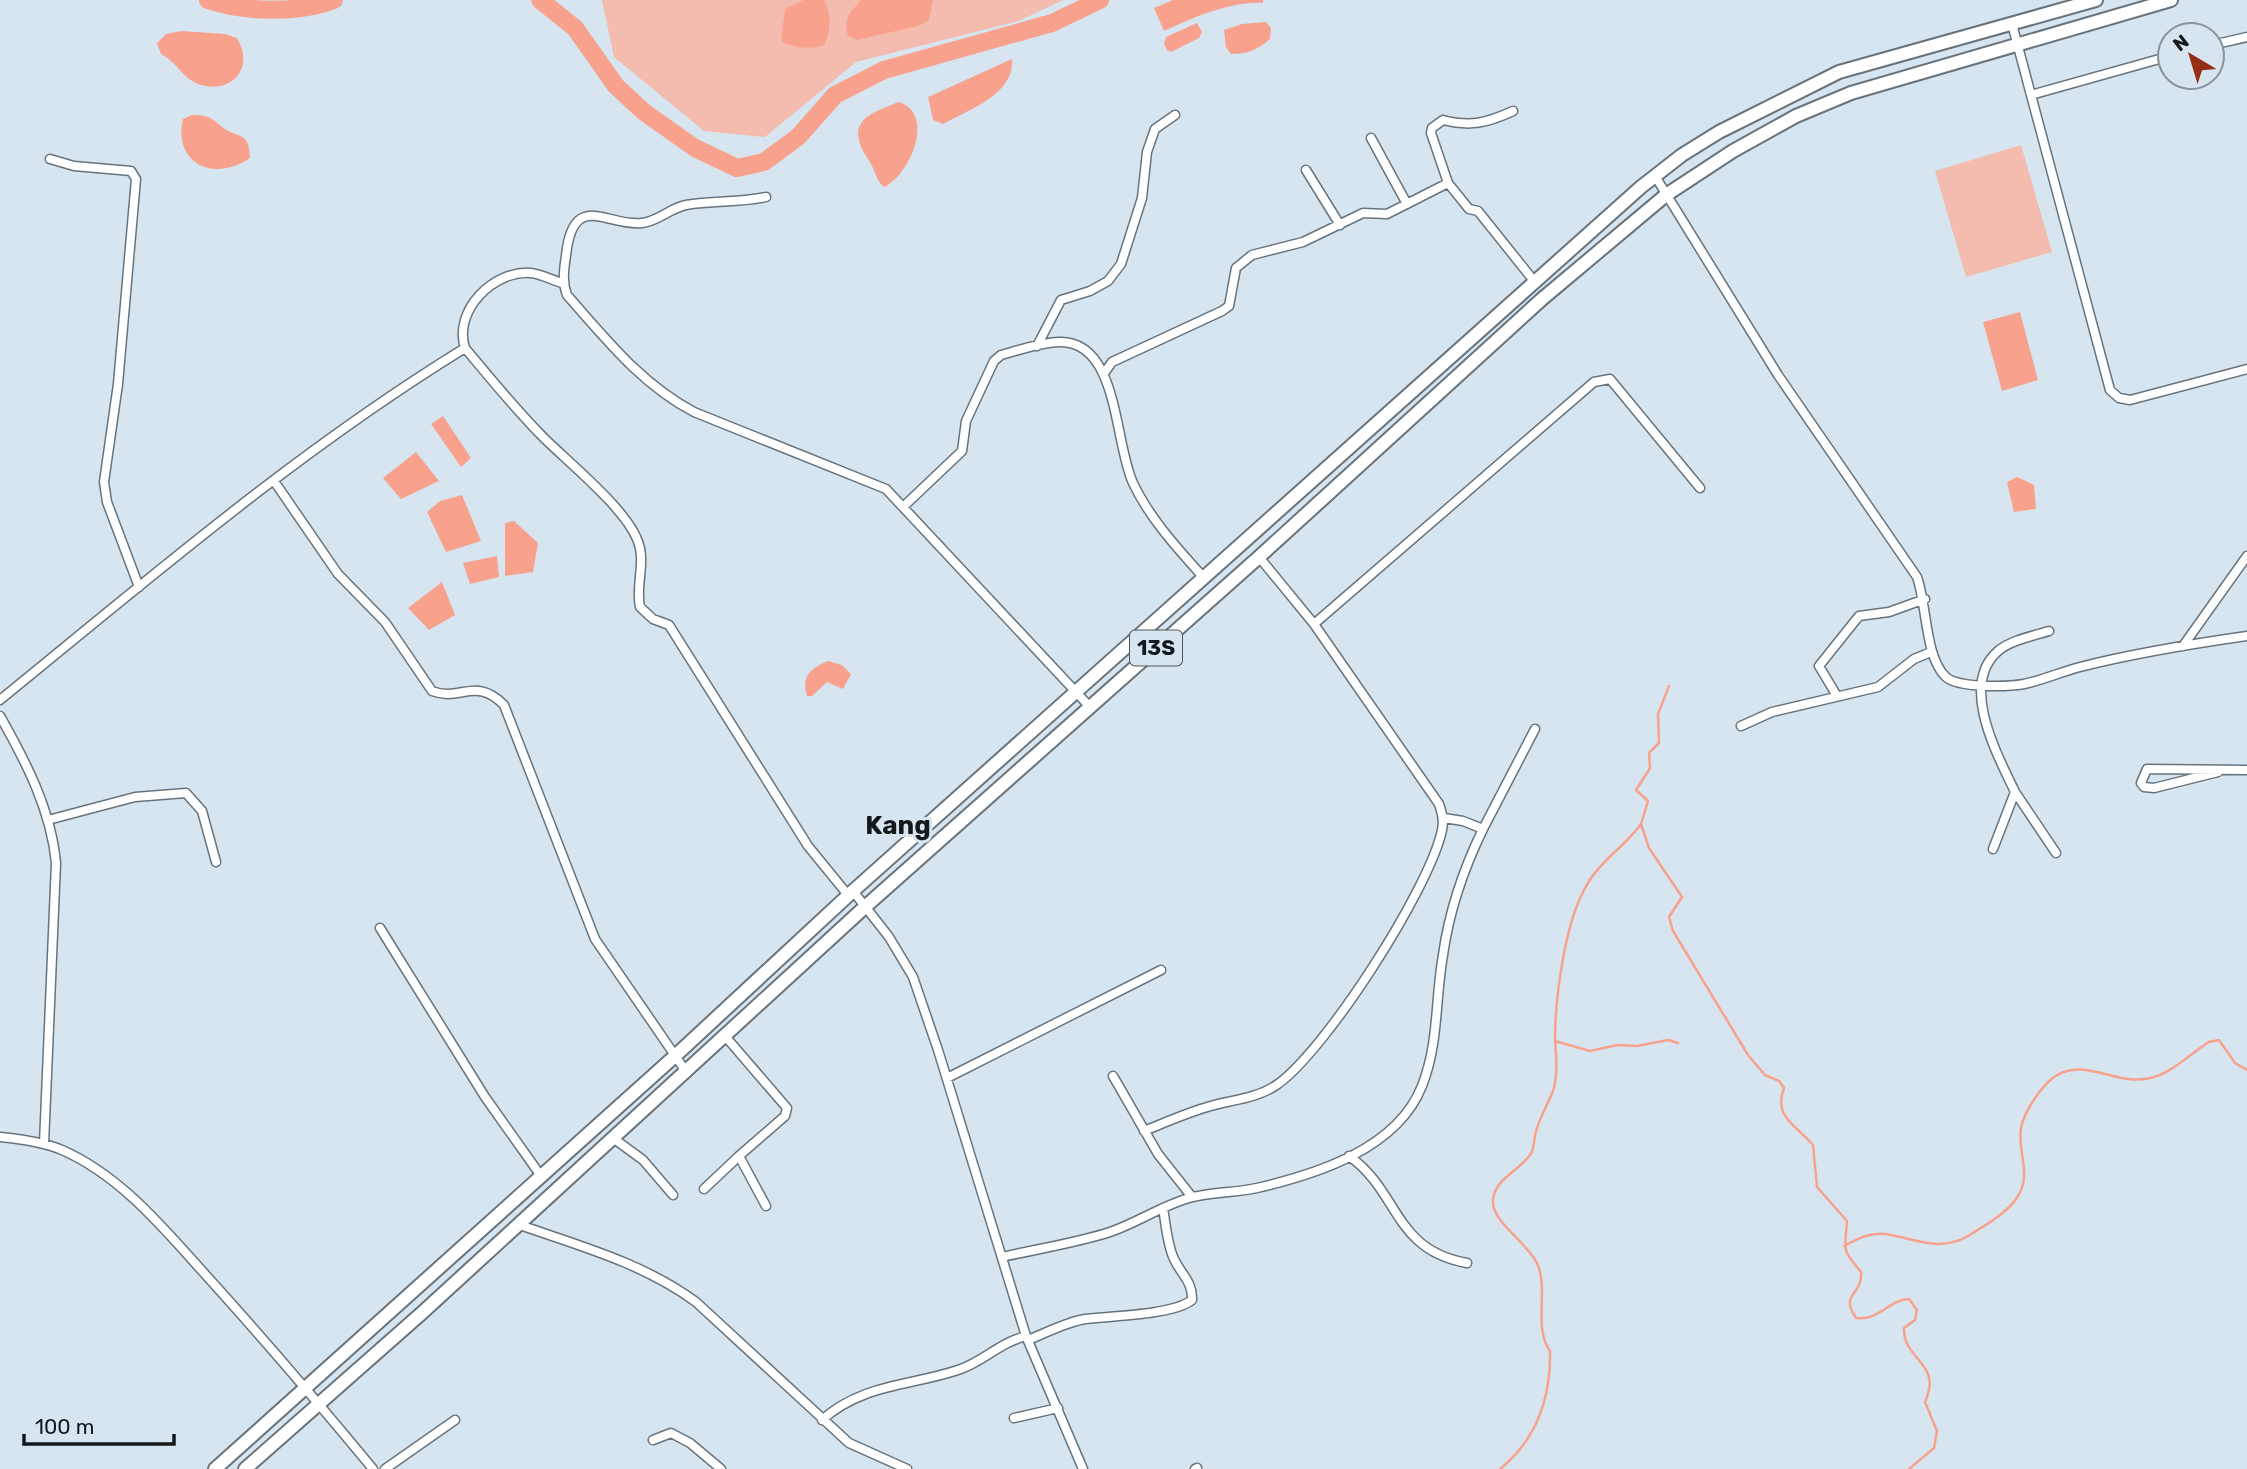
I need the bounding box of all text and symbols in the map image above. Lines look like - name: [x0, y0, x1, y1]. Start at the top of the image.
- north arrow: [2156, 21, 2226, 91]
- text: N: [2168, 30, 2193, 56]
- road number: 13S: [1130, 630, 1182, 666]
- district label: Kang: [865, 810, 931, 841]
- scale bar: [24, 1402, 175, 1446]
- text: 100 m: [35, 1414, 94, 1439]

